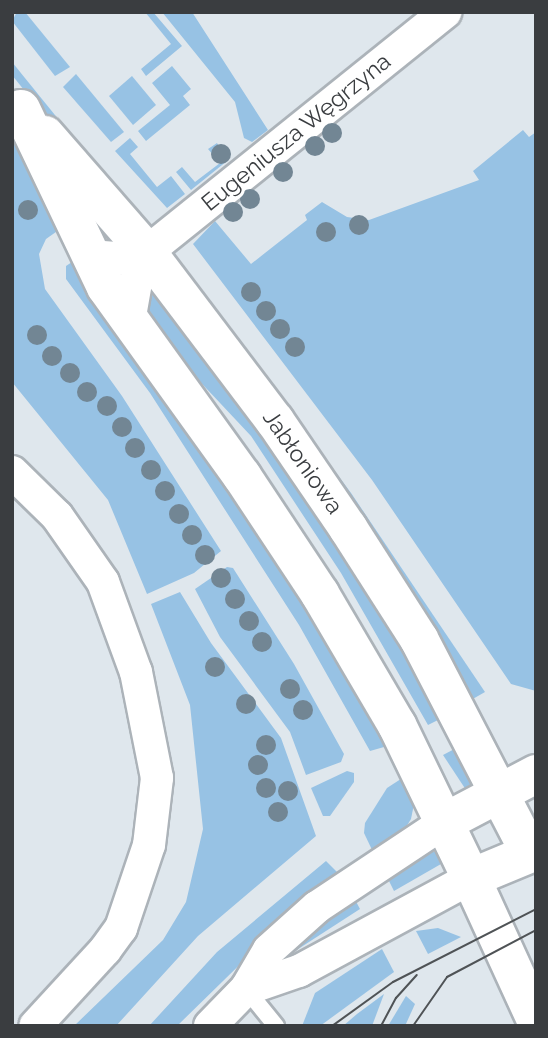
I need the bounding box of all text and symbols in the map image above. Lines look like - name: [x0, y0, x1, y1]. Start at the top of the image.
- street label: Eugeniusza Węgrzyna: [196, 47, 396, 217]
- street label: Jabłoniowa: [257, 405, 349, 519]

